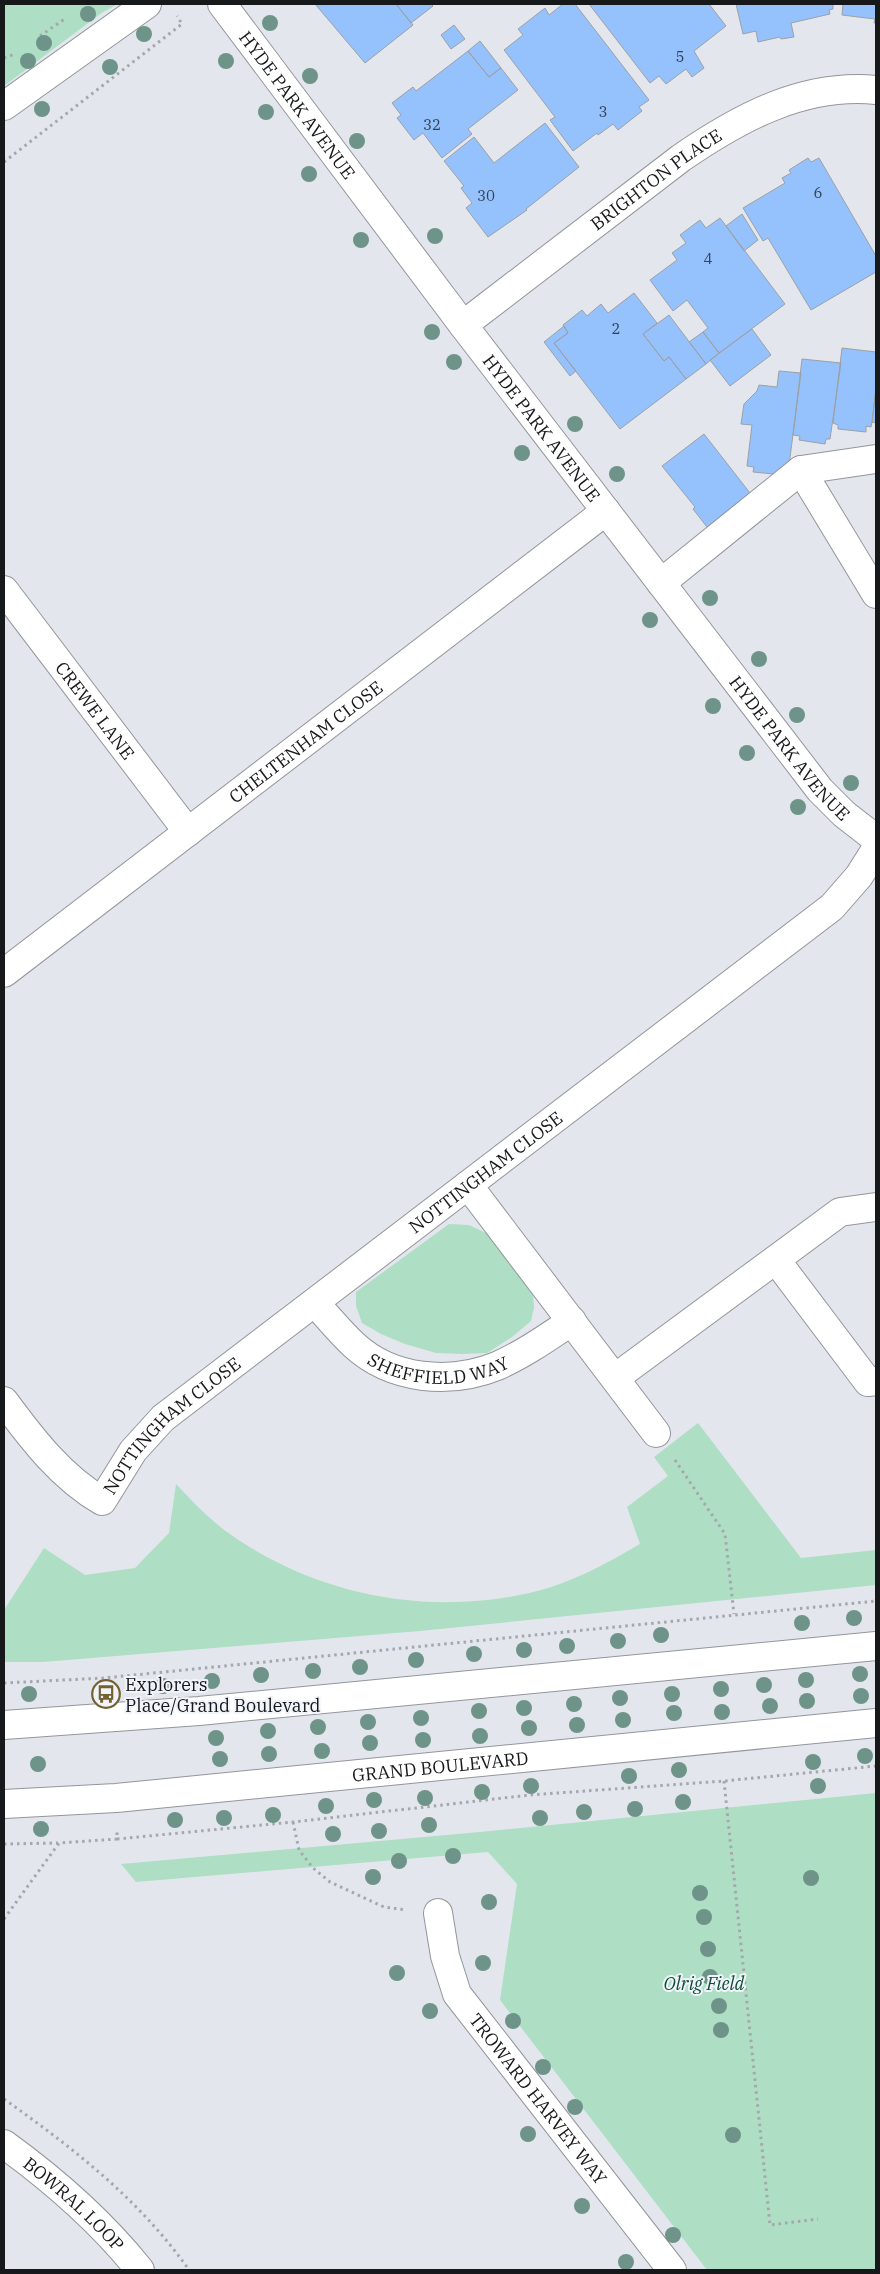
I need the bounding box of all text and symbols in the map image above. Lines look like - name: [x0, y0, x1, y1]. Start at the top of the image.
- street label: HYDE PARK AVENUE: [235, 26, 361, 183]
- house number: 5: [675, 47, 685, 66]
- house number: 3: [598, 102, 608, 121]
- house number: 32: [423, 115, 441, 134]
- street label: BRIGHTON PLACE: [586, 123, 726, 235]
- house number: 6: [813, 183, 823, 202]
- house number: 30: [477, 186, 495, 205]
- house number: 4: [703, 249, 713, 268]
- house number: 2: [611, 319, 621, 338]
- street label: HYDE PARK AVENUE: [478, 350, 606, 506]
- street label: CREWE LANE: [51, 657, 140, 764]
- street label: HYDE PARK AVENUE: [725, 671, 855, 825]
- street label: CHELTENHAM CLOSE: [224, 675, 387, 808]
- street label: NOTTINGHAM CLOSE: [404, 1106, 567, 1238]
- street label: SHEFFIELD WAY: [364, 1347, 513, 1389]
- street label: NOTTINGHAM CLOSE: [98, 1352, 245, 1498]
- place label: Explorers Place/Grand Boulevard: [125, 1673, 321, 1717]
- bus stop icon: Explorers Place/Grand Boulevard: [91, 1679, 121, 1709]
- street label: GRAND BOULEVARD: [351, 1746, 529, 1786]
- park label: Olrig Field: [664, 1972, 745, 1995]
- street label: TROWARD HARVEY WAY: [465, 2008, 613, 2189]
- street label: BOWRAL LOOP: [19, 2151, 130, 2255]

